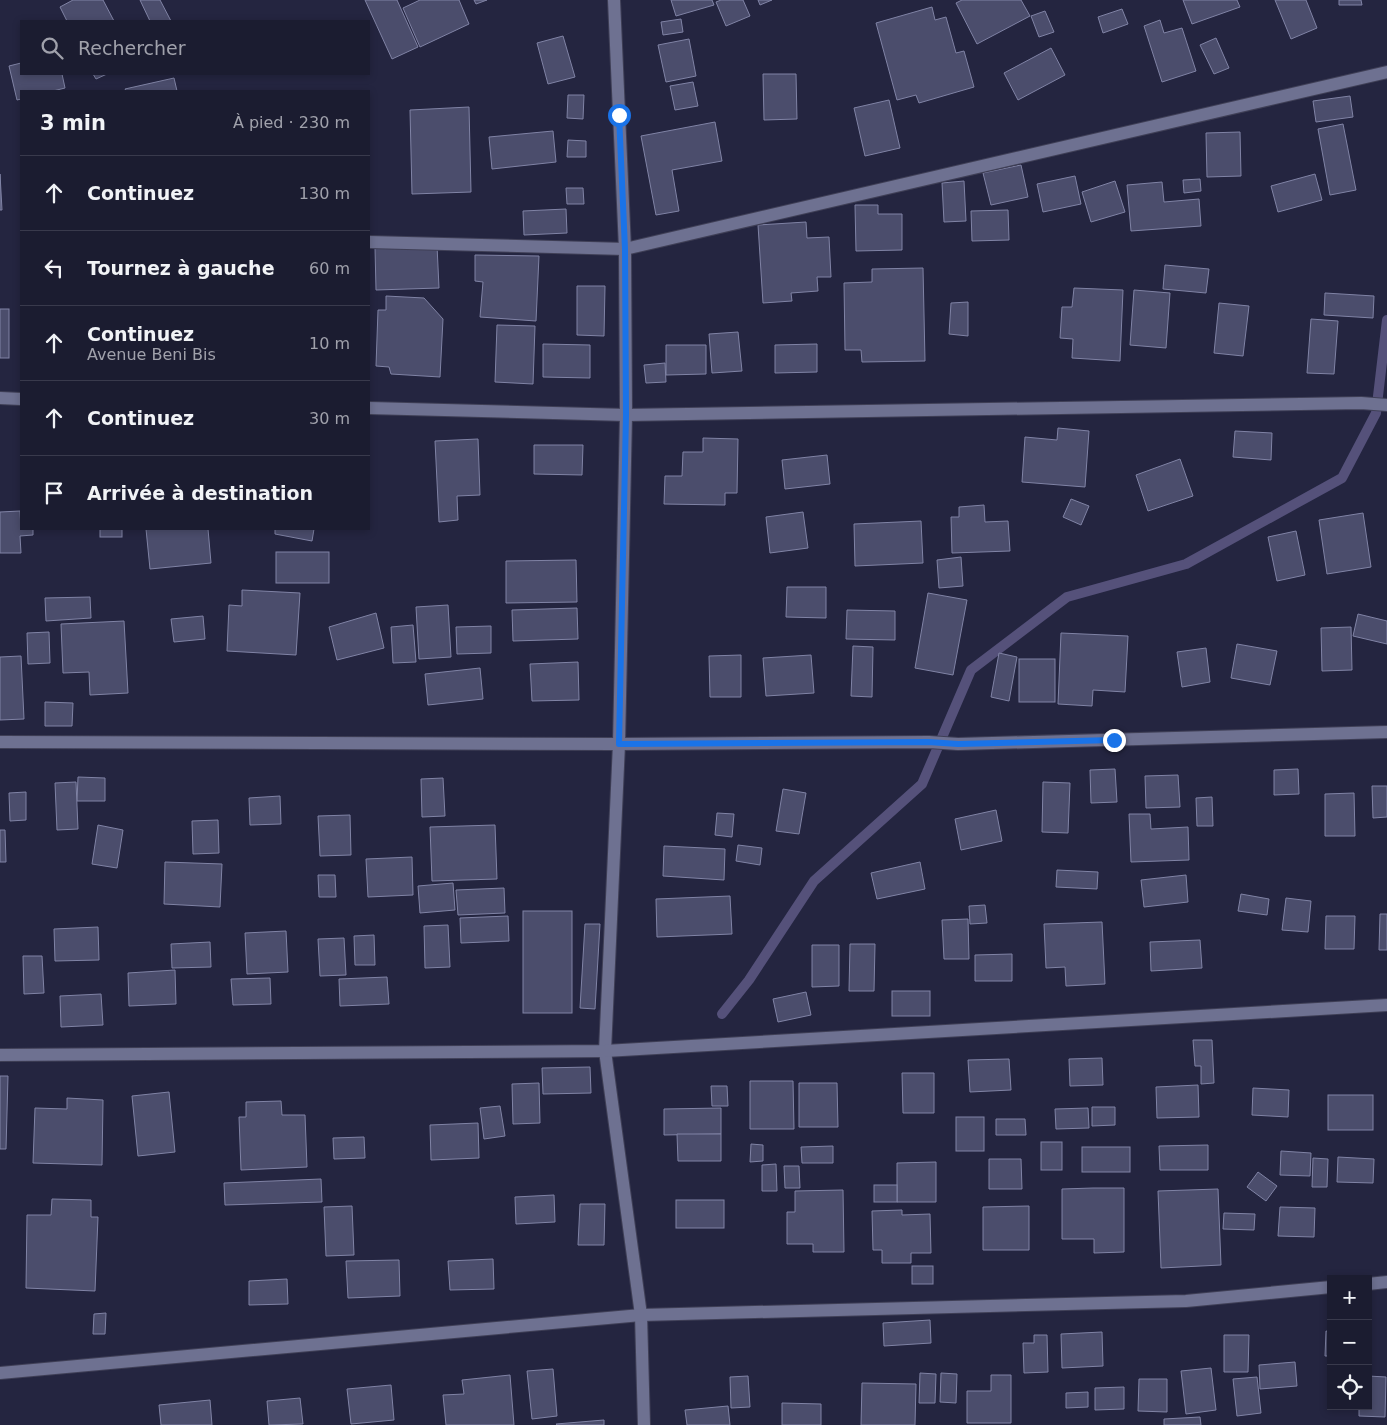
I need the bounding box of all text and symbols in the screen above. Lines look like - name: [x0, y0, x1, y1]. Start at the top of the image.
- search box: [20, 20, 370, 75]
- icon: search: [38, 34, 66, 62]
- text: Rechercher: [78, 37, 186, 59]
- route start: [608, 104, 631, 127]
- text: 3 min: [40, 111, 106, 135]
- text: À pied · 230 m: [233, 113, 350, 132]
- icon: ahead: [40, 179, 68, 207]
- text: Continuez: [87, 182, 194, 204]
- text: 130 m: [299, 184, 350, 203]
- icon: left: [40, 254, 68, 282]
- text: Tournez à gauche: [87, 257, 275, 279]
- text: 60 m: [309, 259, 350, 278]
- text: Continuez: [87, 323, 194, 345]
- icon: ahead: [40, 329, 68, 357]
- text: 10 m: [309, 334, 350, 353]
- text: Avenue Beni Bis: [87, 345, 216, 364]
- icon: ahead: [40, 404, 68, 432]
- text: Continuez: [87, 407, 194, 429]
- text: 30 m: [309, 409, 350, 428]
- icon: arrive: [40, 479, 68, 507]
- text: Arrivée à destination: [87, 482, 313, 504]
- route end: [1103, 729, 1126, 752]
- map controls: [1327, 1275, 1372, 1410]
- button: +: [1327, 1275, 1372, 1320]
- button: −: [1327, 1320, 1372, 1365]
- button: locate: [1327, 1365, 1372, 1410]

